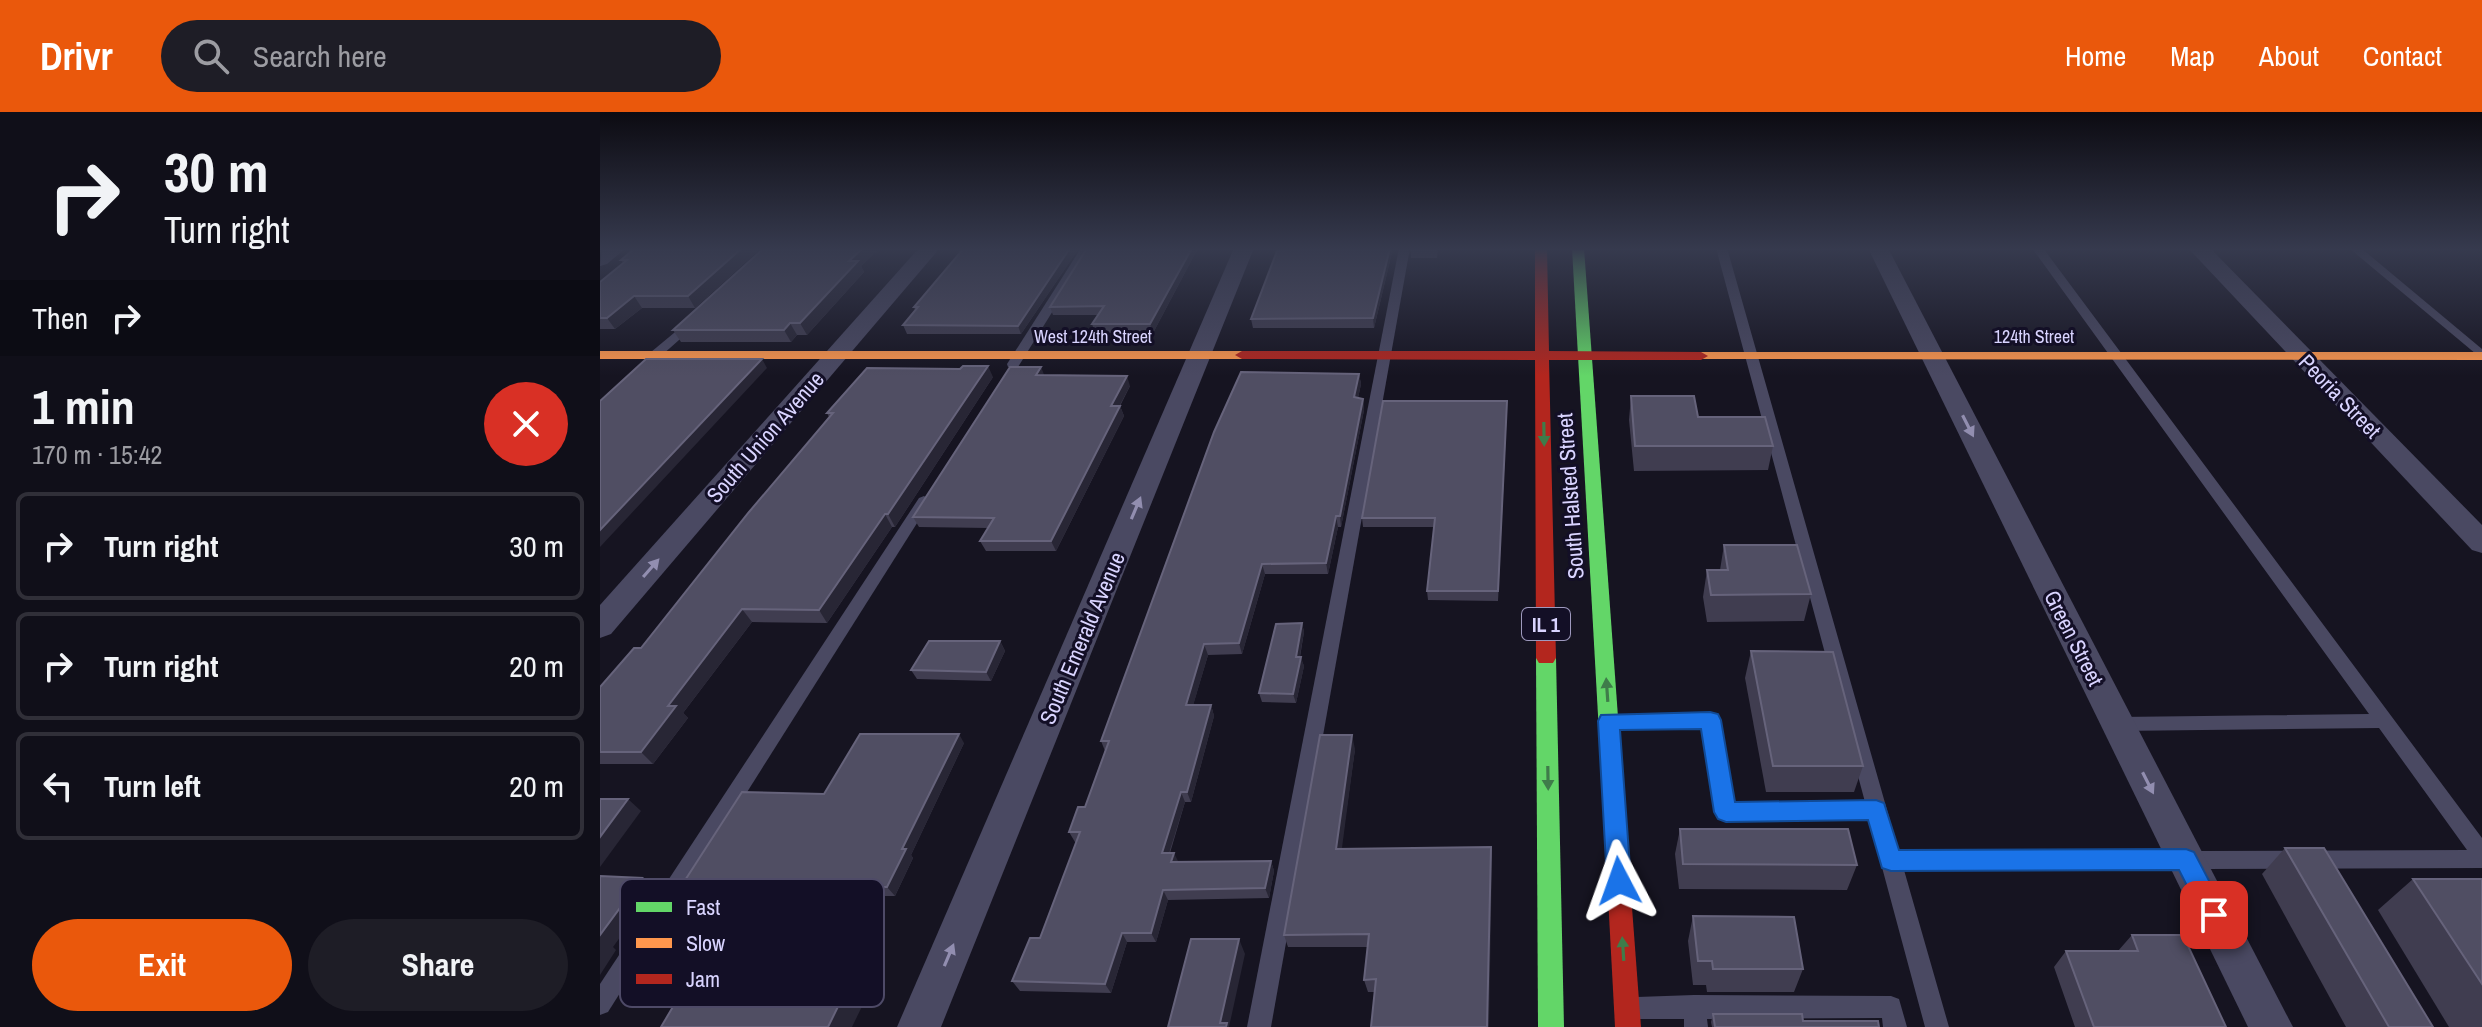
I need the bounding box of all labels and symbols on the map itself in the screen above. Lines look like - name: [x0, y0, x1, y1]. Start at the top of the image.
- street label: West 124th Street: [1034, 324, 1152, 349]
- street label: 124th Street: [1994, 324, 2074, 349]
- street label: Peoria Street: [2292, 347, 2388, 445]
- street label: South Union Avenue: [699, 365, 831, 509]
- street label: South Halsted Street: [1549, 412, 1591, 580]
- one-way arrow: [1961, 415, 1974, 438]
- one-way arrow: [1537, 422, 1550, 447]
- one-way arrow: [1129, 496, 1142, 520]
- street label: South Emerald Avenue: [1032, 547, 1132, 729]
- one-way arrow: [642, 558, 659, 578]
- street label: Green Street: [2037, 585, 2111, 691]
- road number: IL 1: [1522, 608, 1570, 640]
- one-way arrow: [1600, 677, 1613, 702]
- one-way arrow: [1542, 766, 1554, 791]
- one-way arrow: [2141, 772, 2155, 795]
- position arrow: [1577, 839, 1661, 923]
- legend: [620, 879, 884, 1007]
- pin: [2180, 881, 2248, 949]
- text: Fast: [686, 892, 720, 922]
- text: Slow: [686, 928, 725, 958]
- one-way arrow: [1616, 936, 1629, 961]
- one-way arrow: [943, 943, 956, 967]
- text: Jam: [686, 964, 720, 994]

